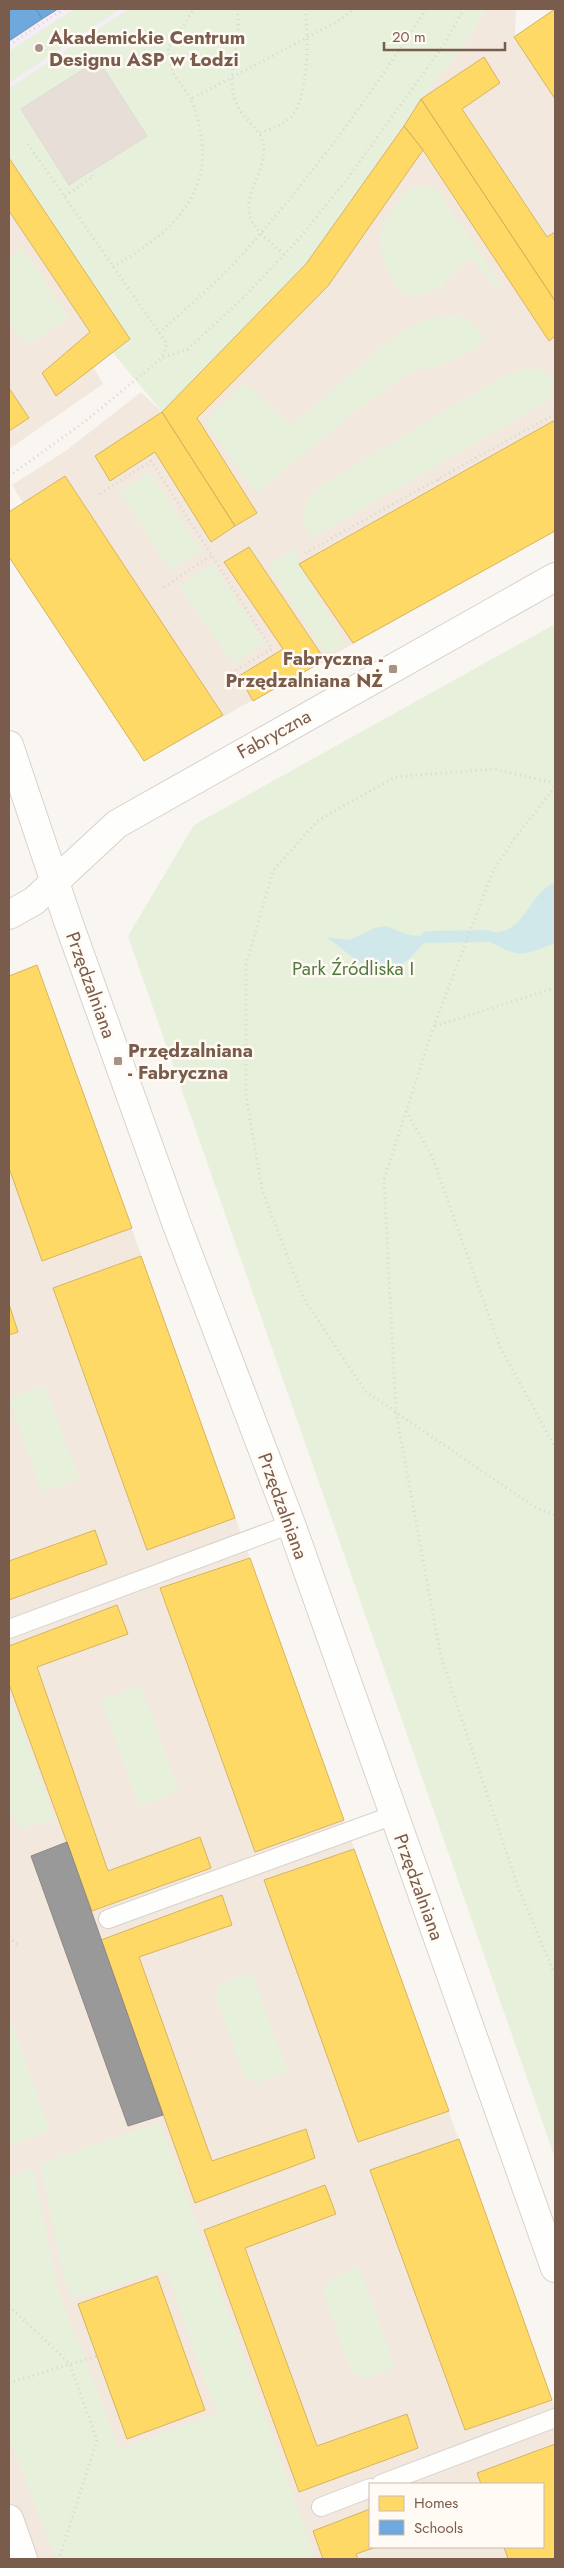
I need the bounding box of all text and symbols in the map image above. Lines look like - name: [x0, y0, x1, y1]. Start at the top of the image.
- scale bar: [384, 20, 505, 52]
- place label: Akademickie Centrum Designu ASP w Łodzi: [48, 24, 245, 73]
- text: 20 m: [392, 26, 426, 48]
- marker: Akademickie Centrum Designu ASP w Łodzi: [33, 42, 45, 54]
- place label: Fabryczna - Przędzalniana NŻ: [225, 645, 384, 694]
- marker: Fabryczna - Przędzalniana NŻ: [387, 663, 399, 675]
- street label: Fabryczna: [232, 703, 316, 765]
- street label: Przędzalniana: [59, 928, 123, 1042]
- park label: Park Źródliska I: [292, 955, 414, 982]
- place label: Przędzalniana - Fabryczna: [128, 1037, 253, 1086]
- marker: Przędzalniana - Fabryczna: [112, 1055, 124, 1067]
- street label: Przędzalniana: [251, 1449, 315, 1563]
- street label: Przędzalniana: [387, 1830, 451, 1944]
- legend: [369, 2483, 544, 2548]
- text: Homes: [414, 2492, 458, 2514]
- text: Schools: [414, 2517, 463, 2539]

